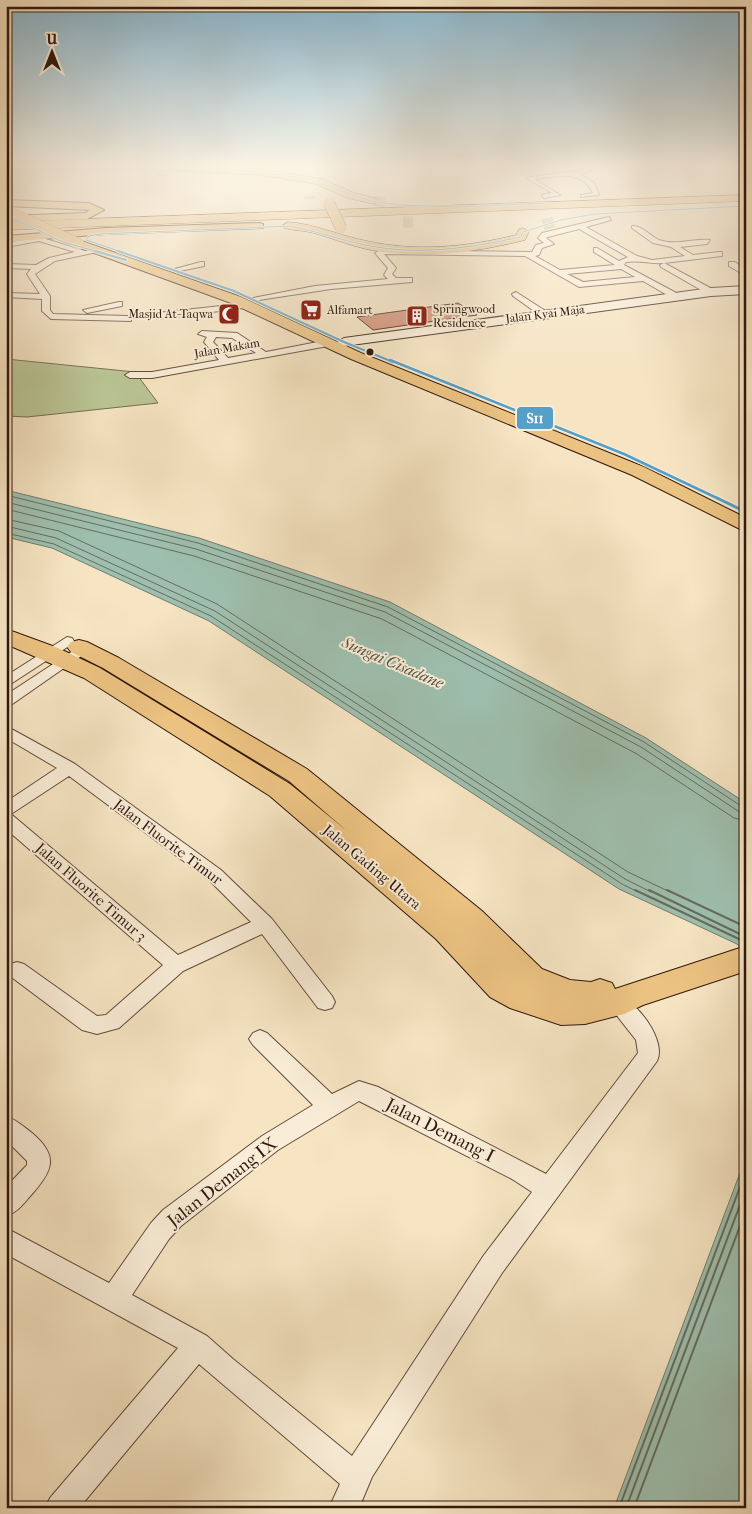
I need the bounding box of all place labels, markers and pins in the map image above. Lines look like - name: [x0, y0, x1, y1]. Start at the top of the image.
- supermarket icon: Alfamart: [299, 298, 323, 322]
- mosque icon: Masjid At-Taqwa: [217, 302, 241, 326]
- place label: Springwood Residence: [433, 302, 496, 330]
- place label: Alfamart: [326, 303, 373, 317]
- building icon: Springwood Residence: [405, 304, 429, 328]
- place label: Masjid At-Taqwa: [128, 307, 213, 321]
- unlabelled marker: [365, 347, 375, 357]

